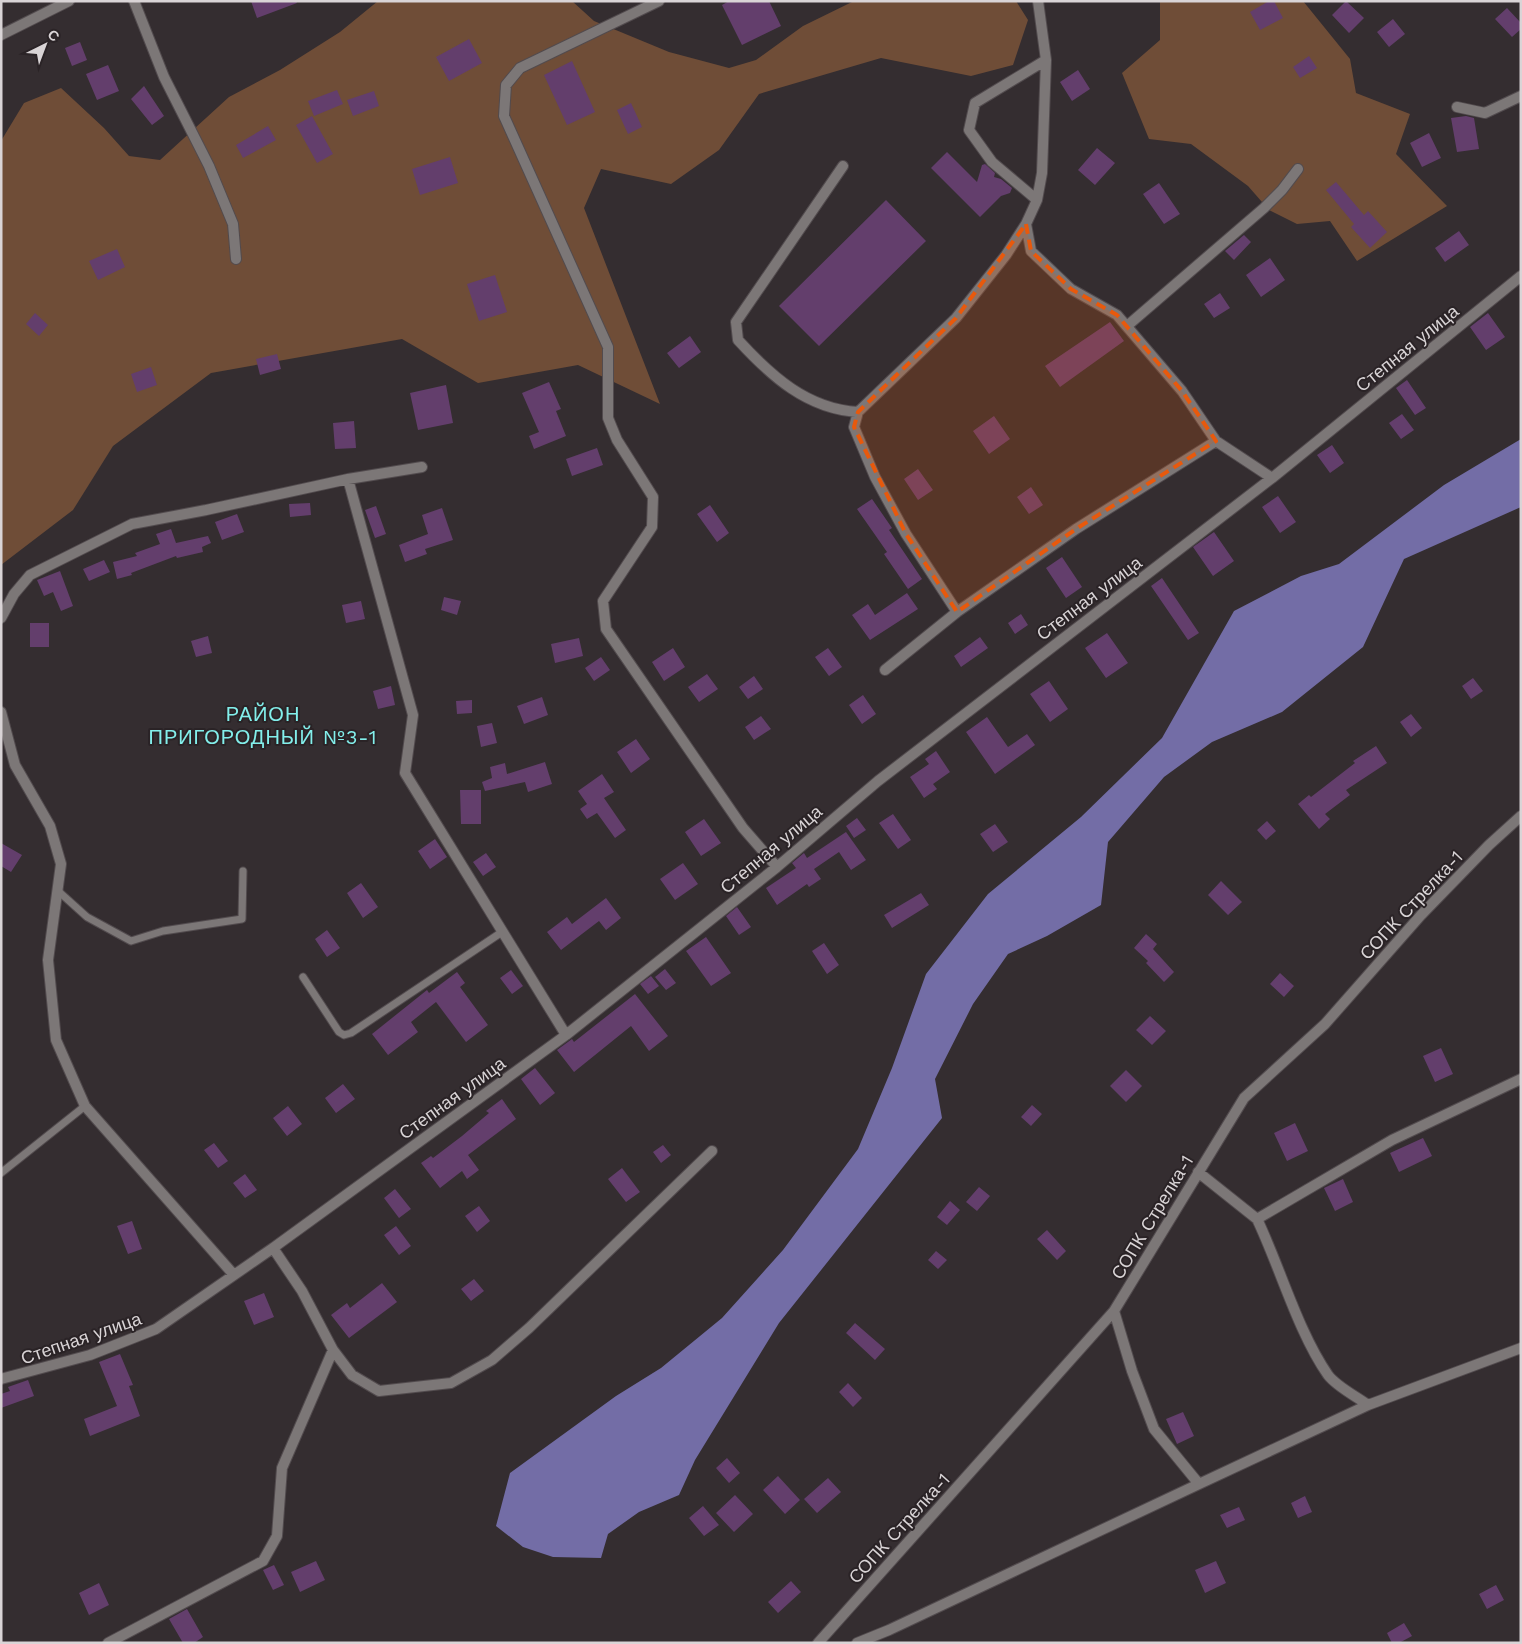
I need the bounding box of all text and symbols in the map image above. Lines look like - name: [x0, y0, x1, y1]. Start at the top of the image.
- north arrow: [20, 20, 70, 70]
- text: С: [45, 26, 63, 45]
- street label: Степная улица: [1351, 300, 1463, 396]
- street label: Степная улица: [1032, 551, 1146, 644]
- district label: РАЙОН ПРИГОРОДНЫЙ №3-1: [149, 702, 377, 749]
- street label: Степная улица: [716, 800, 827, 898]
- street label: СОПК Стрелка-1: [1355, 846, 1467, 964]
- street label: Степная улица: [395, 1052, 510, 1144]
- street label: СОПК Стрелка-1: [1107, 1151, 1197, 1283]
- street label: Степная улица: [18, 1307, 145, 1368]
- street label: СОПК Стрелка-1: [844, 1469, 954, 1587]

